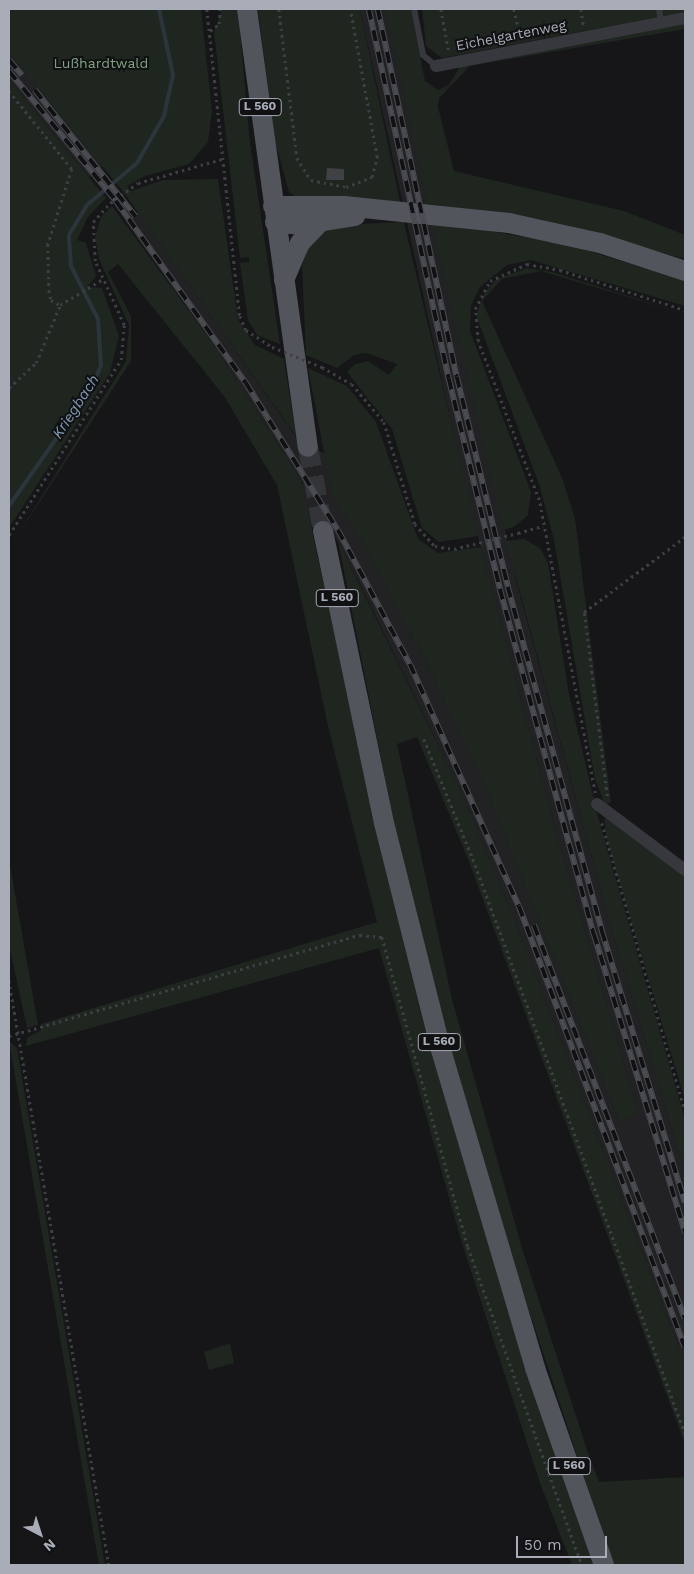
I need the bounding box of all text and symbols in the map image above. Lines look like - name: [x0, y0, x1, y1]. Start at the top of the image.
- street label: Eichelgartenweg: [455, 16, 567, 54]
- park label: Lußhardtwald: [54, 55, 148, 71]
- road number: L 560: [238, 98, 282, 116]
- water label: Kriegbach: [49, 372, 103, 442]
- road number: L 560: [314, 588, 360, 608]
- road number: L 560: [416, 1032, 462, 1052]
- road number: L 560: [546, 1456, 592, 1475]
- north arrow: [15, 1509, 65, 1559]
- scale bar: [519, 1526, 610, 1558]
- text: N: [41, 1536, 59, 1555]
- text: 50 m: [524, 1536, 561, 1554]

